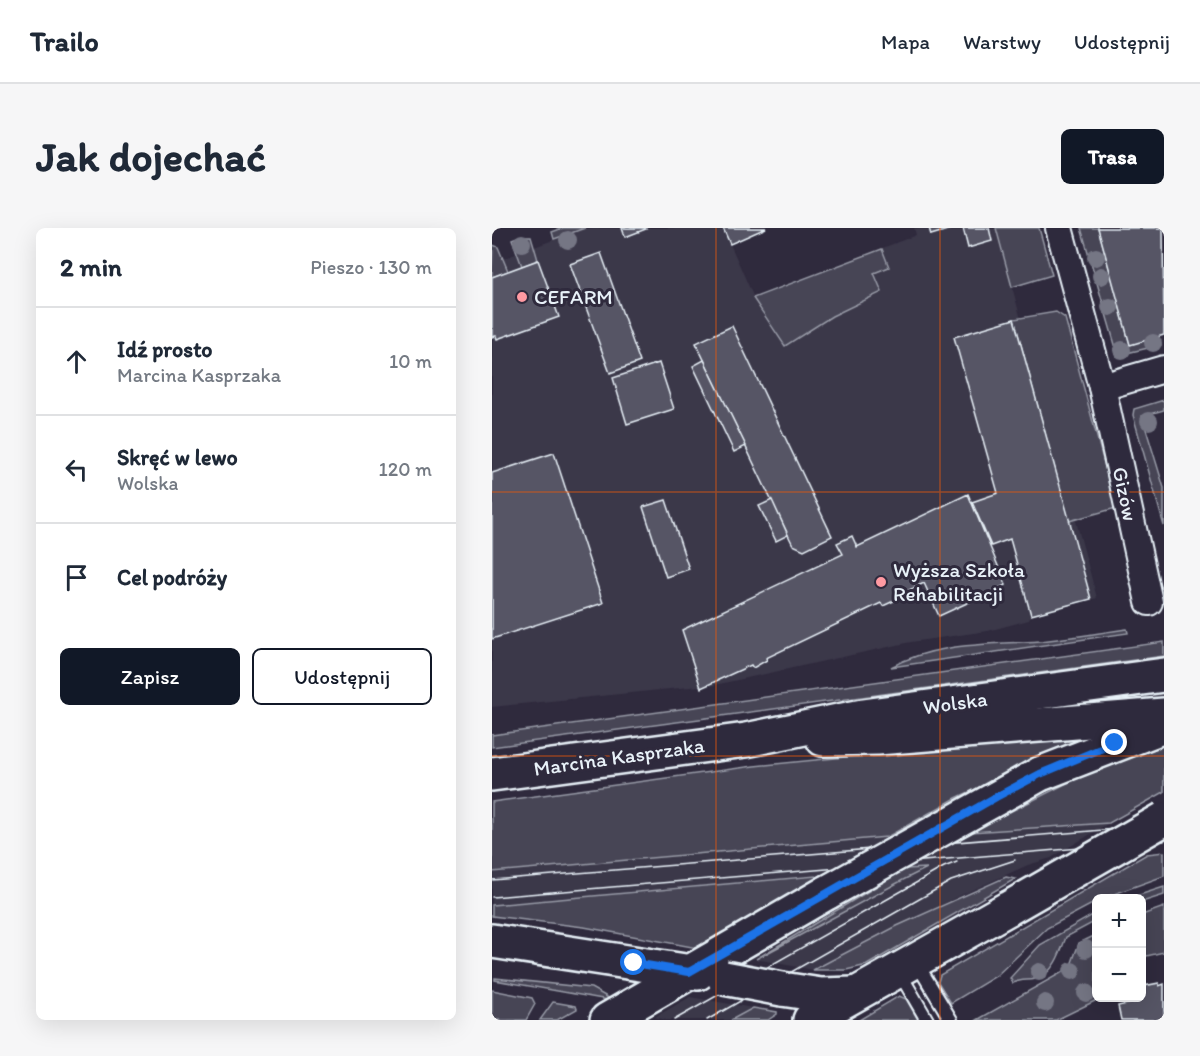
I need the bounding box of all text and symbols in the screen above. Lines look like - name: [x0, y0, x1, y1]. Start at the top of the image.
- text: Trailo: [30, 24, 99, 58]
- text: Mapa: [881, 29, 930, 54]
- text: Warstwy: [963, 29, 1041, 54]
- text: Udostępnij: [1074, 29, 1170, 54]
- button: Trasa: [1061, 129, 1164, 184]
- text: Jak dojechać: [36, 131, 266, 182]
- text: 2 min: [60, 251, 122, 283]
- text: Pieszo · 130 m: [310, 255, 432, 279]
- place label: CEFARM: [534, 284, 613, 309]
- marker: CEFARM: [515, 290, 529, 304]
- text: Idź prosto: [117, 336, 213, 363]
- icon: ahead: [60, 345, 93, 378]
- text: 10 m: [389, 349, 432, 373]
- text: Marcina Kasprzaka: [117, 363, 281, 387]
- text: Skręć w lewo: [117, 444, 238, 471]
- icon: left: [60, 453, 93, 486]
- text: 120 m: [379, 457, 432, 481]
- street label: Gizów: [1108, 465, 1143, 523]
- text: Wolska: [117, 471, 178, 495]
- place label: Wyższa Szkoła Rehabilitacji: [893, 557, 1025, 606]
- icon: arrive: [60, 561, 93, 594]
- text: Cel podróży: [117, 564, 227, 591]
- marker: Wyższa Szkoła Rehabilitacji: [874, 575, 888, 589]
- button: Zapisz: [60, 648, 240, 705]
- button: Udostępnij: [252, 648, 432, 705]
- street label: Wolska: [921, 686, 989, 719]
- route end: [1101, 729, 1127, 755]
- street label: Marcina Kasprzaka: [532, 732, 706, 781]
- map controls: [1092, 894, 1146, 1002]
- button: +: [1092, 894, 1146, 948]
- button: −: [1092, 948, 1146, 1002]
- route start: [620, 949, 646, 975]

